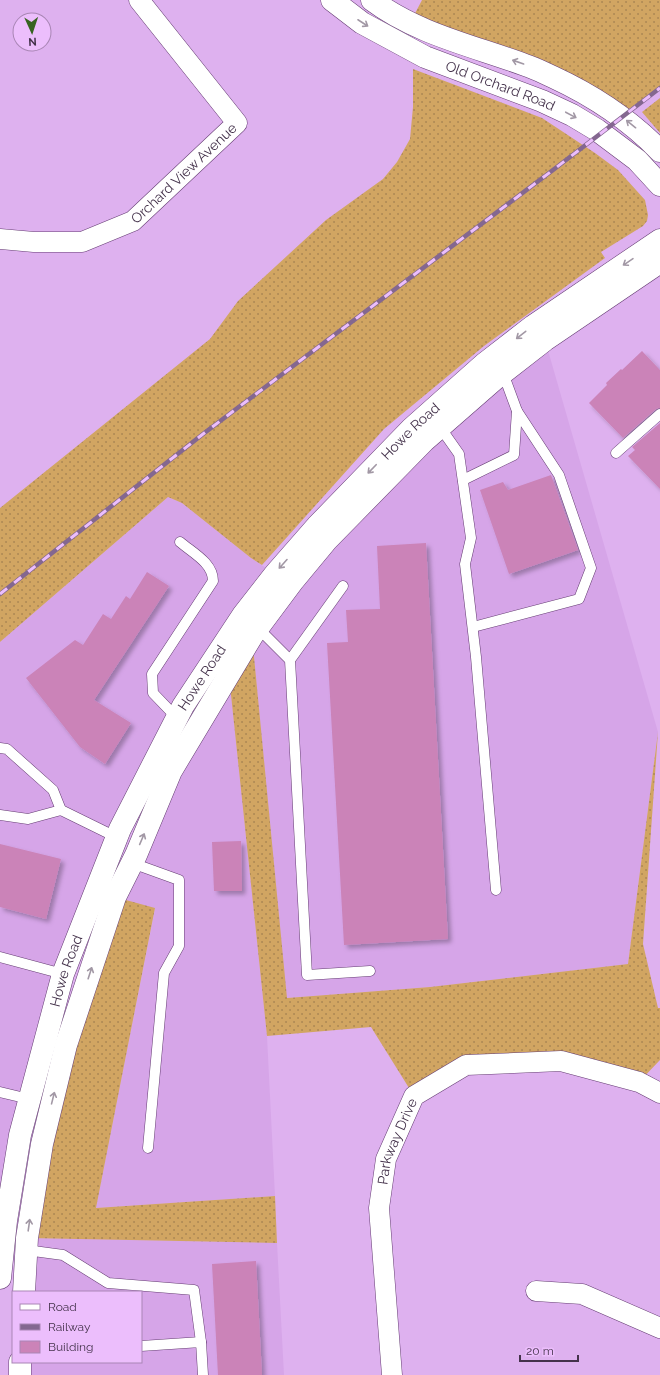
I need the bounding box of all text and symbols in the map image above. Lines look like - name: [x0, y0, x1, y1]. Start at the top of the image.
- north arrow: [12, 12, 52, 52]
- one-way arrow: [357, 19, 368, 27]
- text: N: [28, 35, 37, 48]
- street label: Old Orchard Road: [443, 57, 558, 114]
- one-way arrow: [511, 58, 524, 65]
- one-way arrow: [565, 112, 577, 119]
- street label: Orchard View Avenue: [128, 120, 240, 227]
- one-way arrow: [626, 120, 637, 129]
- one-way arrow: [622, 257, 633, 266]
- one-way arrow: [515, 331, 526, 340]
- street label: Howe Road: [378, 399, 443, 463]
- one-way arrow: [367, 464, 377, 474]
- one-way arrow: [279, 559, 288, 569]
- street label: Howe Road: [174, 642, 229, 713]
- one-way arrow: [139, 834, 147, 846]
- street label: Howe Road: [47, 933, 86, 1008]
- one-way arrow: [86, 967, 94, 979]
- one-way arrow: [50, 1091, 58, 1104]
- street label: Parkway Drive: [374, 1096, 420, 1186]
- one-way arrow: [25, 1219, 33, 1232]
- legend: [12, 1291, 142, 1363]
- text: Road: [48, 1300, 77, 1314]
- text: Railway: [48, 1320, 91, 1334]
- scale bar: [520, 1337, 578, 1363]
- text: Building: [48, 1340, 94, 1354]
- text: 20 m: [526, 1344, 554, 1358]

